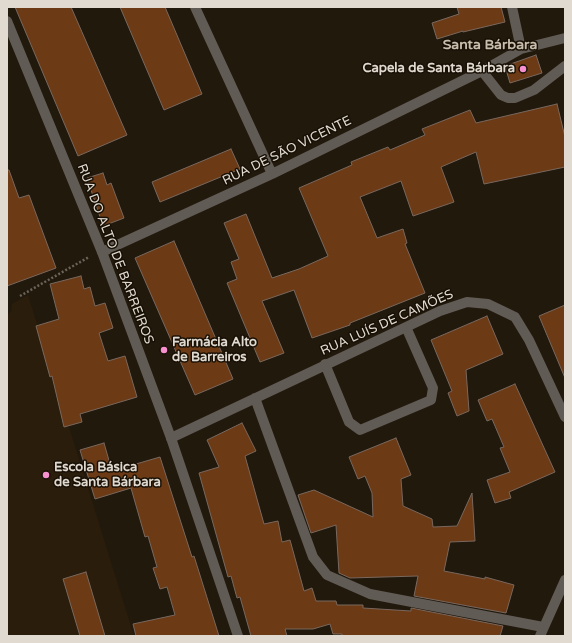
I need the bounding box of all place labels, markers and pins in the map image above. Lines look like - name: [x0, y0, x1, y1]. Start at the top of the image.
- place label: Capela de Santa Bárbara: [362, 61, 515, 77]
- marker: Capela de Santa Bárbara: [518, 64, 528, 74]
- place label: Farmácia Alto de Barreiros: [172, 335, 257, 366]
- marker: Farmácia Alto de Barreiros: [159, 345, 169, 355]
- place label: Escola Básica de Santa Bárbara: [54, 460, 161, 491]
- marker: Escola Básica de Santa Bárbara: [41, 470, 51, 480]

